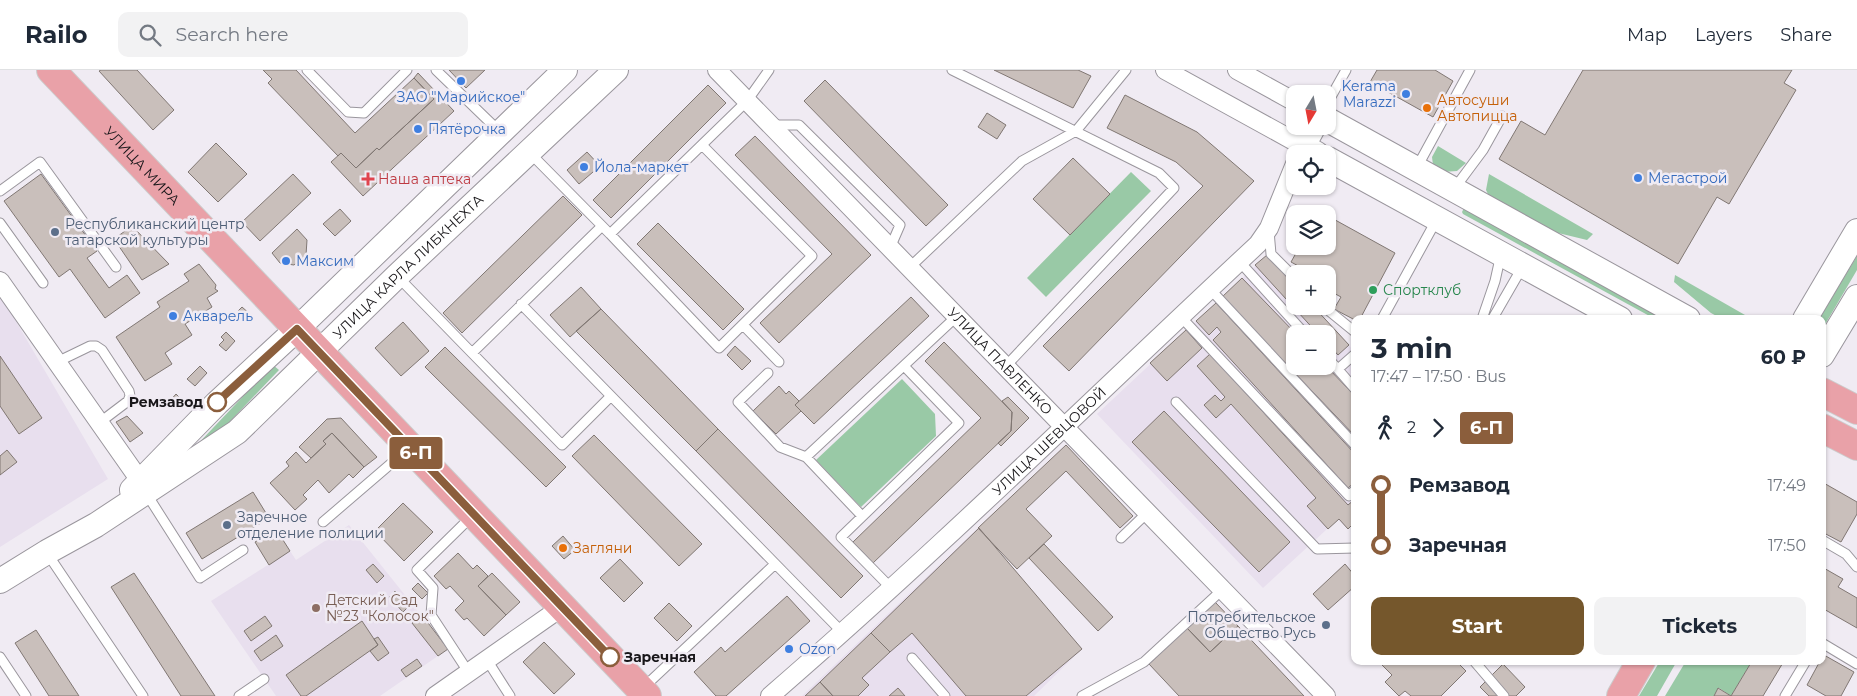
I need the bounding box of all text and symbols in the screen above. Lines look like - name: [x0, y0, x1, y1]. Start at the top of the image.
- search box: [118, 12, 468, 57]
- text: Railo: [25, 20, 88, 49]
- icon: search: [136, 21, 164, 49]
- text: Search here: [176, 23, 289, 46]
- text: Map: [1627, 24, 1667, 46]
- text: Layers: [1695, 24, 1752, 46]
- text: Share: [1780, 24, 1832, 46]
- marker: ЗАО "Марийское": [455, 75, 467, 87]
- place label: Kerama Marazzi: [1342, 77, 1396, 111]
- north arrow: [1286, 85, 1336, 135]
- map controls: [1286, 85, 1336, 375]
- place label: ЗАО "Марийское": [397, 88, 525, 106]
- marker: Kerama Marazzi: [1400, 88, 1412, 100]
- place label: Автосуши Автопицца: [1437, 91, 1518, 125]
- marker: Автосуши Автопицца: [1421, 102, 1433, 114]
- place label: Пятёрочка: [428, 120, 506, 138]
- street label: УЛИЦА МИРА: [100, 122, 184, 209]
- marker: Пятёрочка: [412, 123, 424, 135]
- button: locate: [1286, 145, 1336, 195]
- place label: Йола-маркет: [594, 158, 689, 176]
- marker: Йола-маркет: [578, 161, 590, 173]
- place label: Мегастрой: [1648, 169, 1727, 187]
- place label: Наша аптека: [378, 170, 471, 188]
- marker: Мегастрой: [1632, 172, 1644, 184]
- marker: Наша аптека: [362, 173, 374, 185]
- street label: УЛИЦА КАРЛА ЛИБКНЕХТА: [329, 190, 488, 343]
- button: layers: [1286, 205, 1336, 255]
- place label: Республиканский центр татарской культуры: [65, 215, 245, 249]
- marker: Республиканский центр татарской культуры: [49, 226, 61, 238]
- place label: Максим: [296, 252, 354, 270]
- marker: Максим: [280, 255, 292, 267]
- button: +: [1286, 265, 1336, 315]
- place label: Спортклуб: [1383, 281, 1461, 299]
- marker: Спортклуб: [1367, 284, 1379, 296]
- street label: УЛИЦА ПАВЛЕНКО: [944, 304, 1056, 419]
- place label: Акварель: [183, 307, 253, 325]
- marker: Акварель: [167, 310, 179, 322]
- button: −: [1286, 325, 1336, 375]
- text: 3 min: [1371, 331, 1453, 365]
- text: 60 ₽: [1761, 346, 1806, 369]
- text: 17:47 – 17:50 · Bus: [1371, 367, 1506, 386]
- street label: УЛИЦА ШЕВЦОВОЙ: [988, 383, 1110, 499]
- marker: Ремзавод: [207, 392, 227, 412]
- place label: Ремзавод: [129, 393, 203, 411]
- icon: walk: [1371, 414, 1399, 442]
- icon: forward: [1424, 414, 1452, 442]
- text: 6-П: [1470, 417, 1503, 439]
- text: 2: [1407, 418, 1416, 437]
- line badge: 6-П: [387, 437, 445, 469]
- text: 6-П: [399, 442, 433, 464]
- text: Ремзавод: [1409, 474, 1510, 497]
- text: 17:49: [1768, 476, 1806, 495]
- place label: Заречное отделение полиции: [237, 508, 384, 542]
- marker: Заречное отделение полиции: [221, 519, 233, 531]
- text: Заречная: [1409, 534, 1507, 557]
- text: 17:50: [1768, 536, 1806, 555]
- place label: Загляни: [573, 539, 632, 557]
- marker: Загляни: [557, 542, 569, 554]
- place label: Детский Сад №23 "Колосок": [326, 591, 434, 625]
- button: Start: [1371, 597, 1584, 655]
- button: Tickets: [1594, 597, 1806, 655]
- marker: Детский Сад №23 "Колосок": [310, 602, 322, 614]
- place label: Потребительское Общество Русь: [1187, 608, 1316, 642]
- marker: Потребительское Общество Русь: [1320, 619, 1332, 631]
- place label: Ozon: [799, 640, 836, 658]
- marker: Ozon: [783, 643, 795, 655]
- marker: Заречная: [600, 647, 620, 667]
- place label: Заречная: [623, 648, 696, 666]

